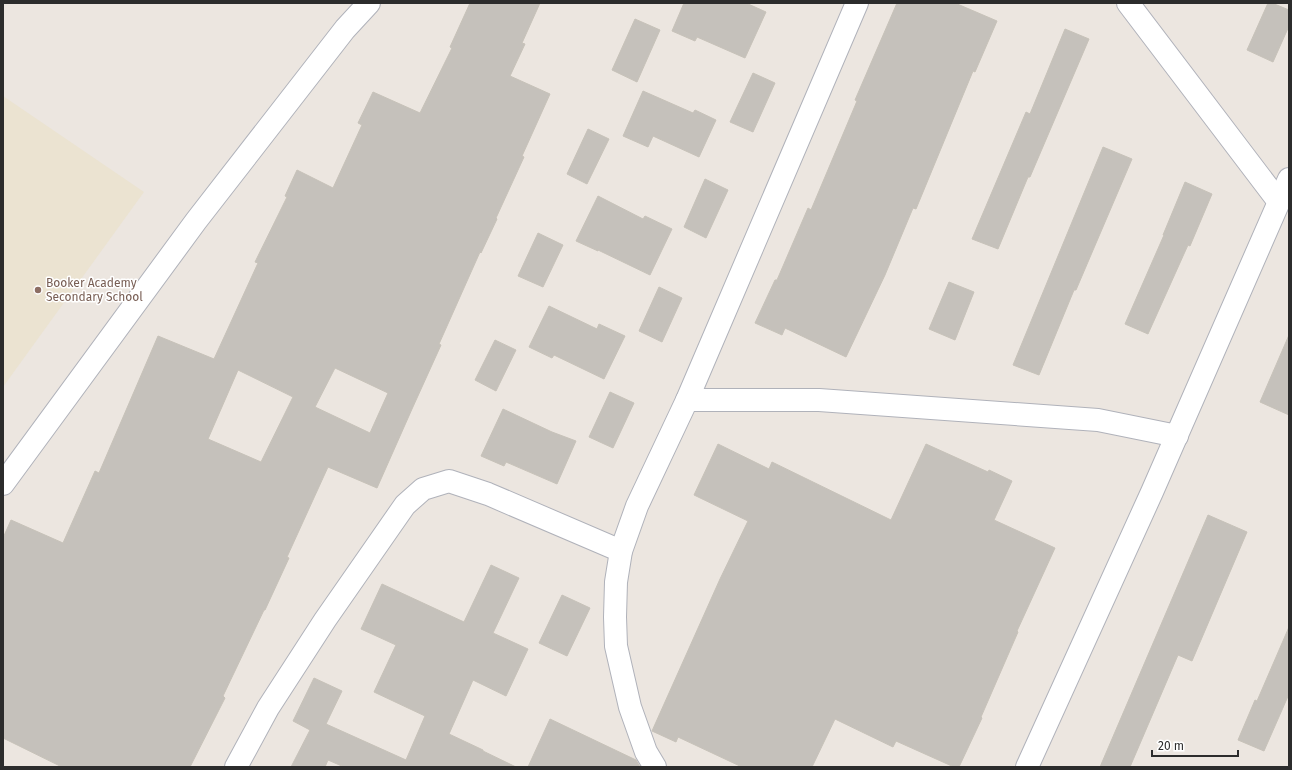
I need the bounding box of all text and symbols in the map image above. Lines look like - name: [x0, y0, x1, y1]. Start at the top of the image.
- place label: Booker Academy Secondary School: [46, 276, 143, 304]
- marker: Booker Academy Secondary School: [33, 285, 43, 295]
- scale bar: [1152, 732, 1238, 758]
- text: 20 m: [1158, 739, 1184, 753]

